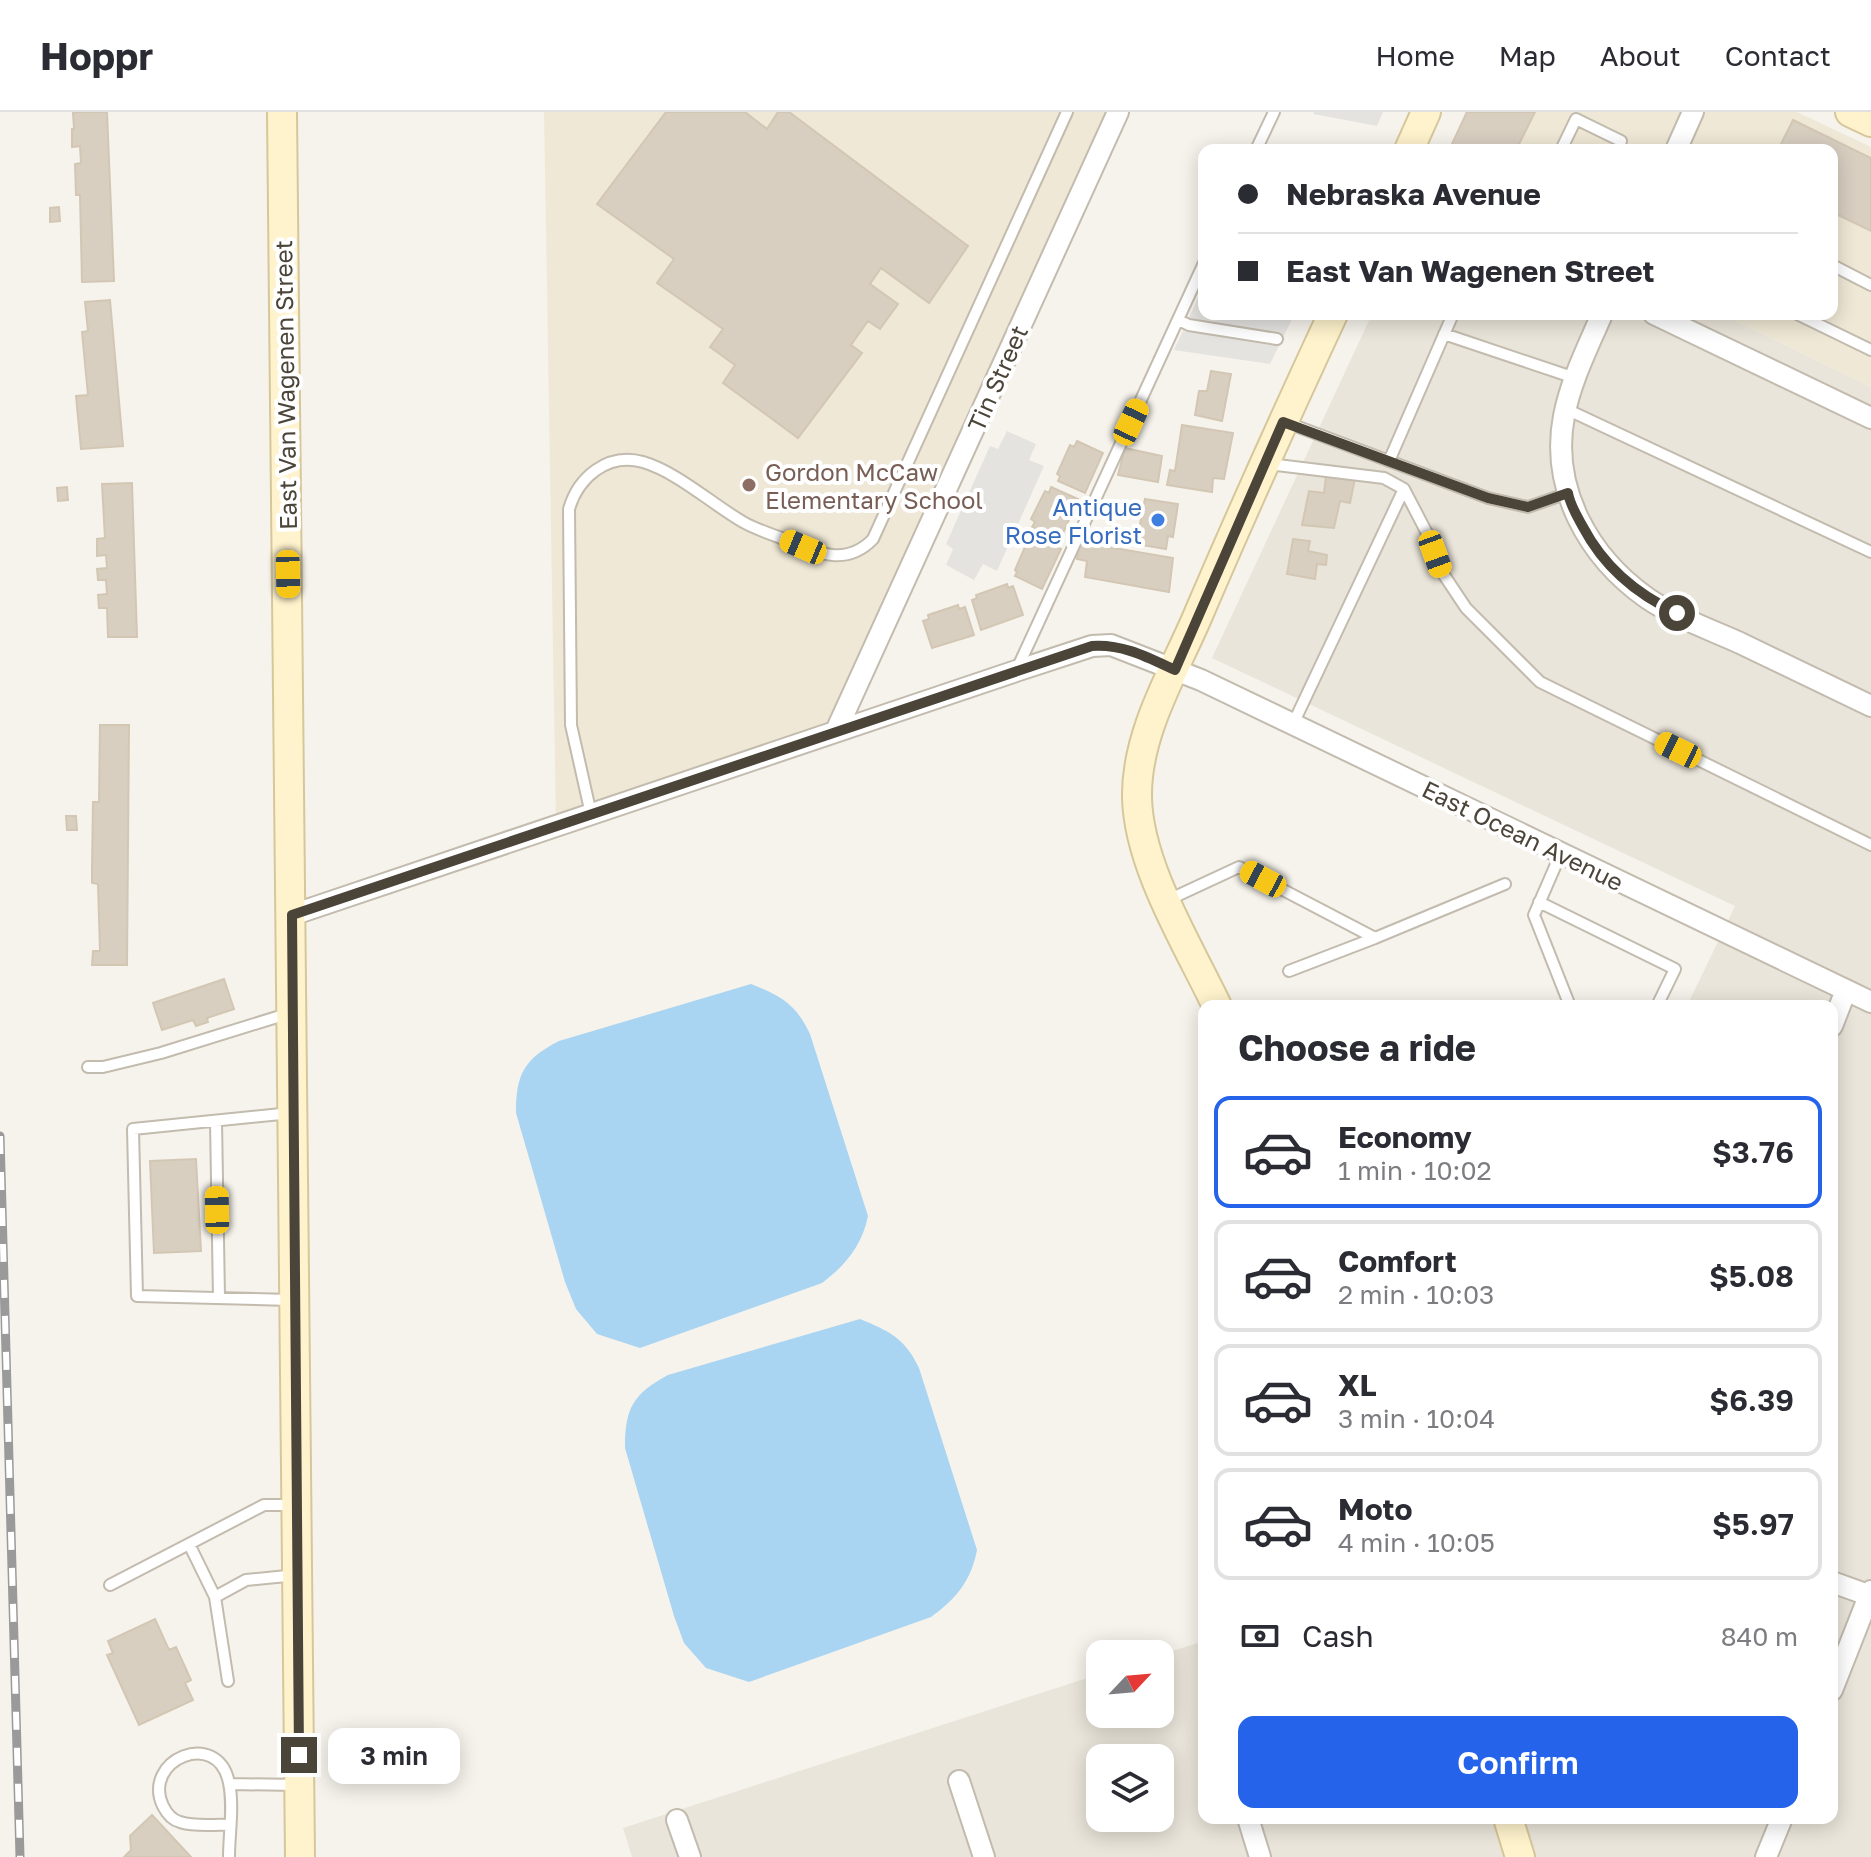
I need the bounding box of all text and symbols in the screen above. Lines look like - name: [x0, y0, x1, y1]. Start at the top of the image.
- text: Hoppr: [40, 33, 153, 78]
- text: Home: [1376, 39, 1455, 72]
- text: Map: [1499, 39, 1556, 72]
- text: About: [1600, 39, 1681, 72]
- text: Contact: [1725, 39, 1831, 72]
- text: Nebraska Avenue: [1286, 176, 1541, 212]
- street label: East Van Wagenen Street: [268, 240, 302, 530]
- text: East Van Wagenen Street: [1286, 253, 1655, 289]
- street label: Tin Street: [961, 320, 1033, 436]
- car: [1110, 395, 1152, 449]
- place label: Gordon McCaw Elementary School: [765, 457, 983, 514]
- marker: Gordon McCaw Elementary School: [740, 476, 758, 494]
- place label: Antique Rose Florist: [1005, 492, 1142, 549]
- marker: Antique Rose Florist: [1149, 511, 1167, 529]
- car: [776, 527, 830, 567]
- car: [1416, 527, 1454, 581]
- car: [276, 550, 300, 598]
- route start: [1659, 595, 1695, 631]
- car: [1651, 729, 1705, 771]
- street label: East Ocean Avenue: [1418, 774, 1628, 896]
- car: [1236, 857, 1290, 901]
- text: Choose a ride: [1238, 1026, 1476, 1069]
- icon: car: [1242, 1116, 1314, 1188]
- text: Economy: [1338, 1119, 1472, 1155]
- text: $3.76: [1712, 1134, 1794, 1170]
- text: 1 min · 10:02: [1338, 1155, 1492, 1186]
- car: [205, 1186, 229, 1234]
- icon: car: [1242, 1240, 1314, 1312]
- text: Comfort: [1338, 1243, 1457, 1279]
- text: $5.08: [1709, 1258, 1794, 1294]
- text: 2 min · 10:03: [1338, 1279, 1494, 1310]
- icon: car: [1242, 1364, 1314, 1436]
- text: XL: [1338, 1367, 1377, 1403]
- text: $6.39: [1709, 1382, 1794, 1418]
- text: 3 min · 10:04: [1338, 1403, 1495, 1434]
- icon: car: [1242, 1488, 1314, 1560]
- text: Moto: [1338, 1491, 1413, 1527]
- text: $5.97: [1712, 1506, 1794, 1542]
- text: 4 min · 10:05: [1338, 1527, 1495, 1558]
- icon: cash: [1238, 1614, 1282, 1658]
- text: Cash: [1302, 1618, 1374, 1654]
- text: 840 m: [1721, 1621, 1798, 1652]
- north arrow: [1086, 1640, 1174, 1728]
- map controls: [1086, 1640, 1174, 1832]
- button: Confirm: [1238, 1716, 1798, 1808]
- callout: 3 min: [327, 1727, 459, 1783]
- route end: [281, 1737, 317, 1773]
- text: 3 min: [360, 1740, 428, 1771]
- button: layers: [1086, 1744, 1174, 1832]

